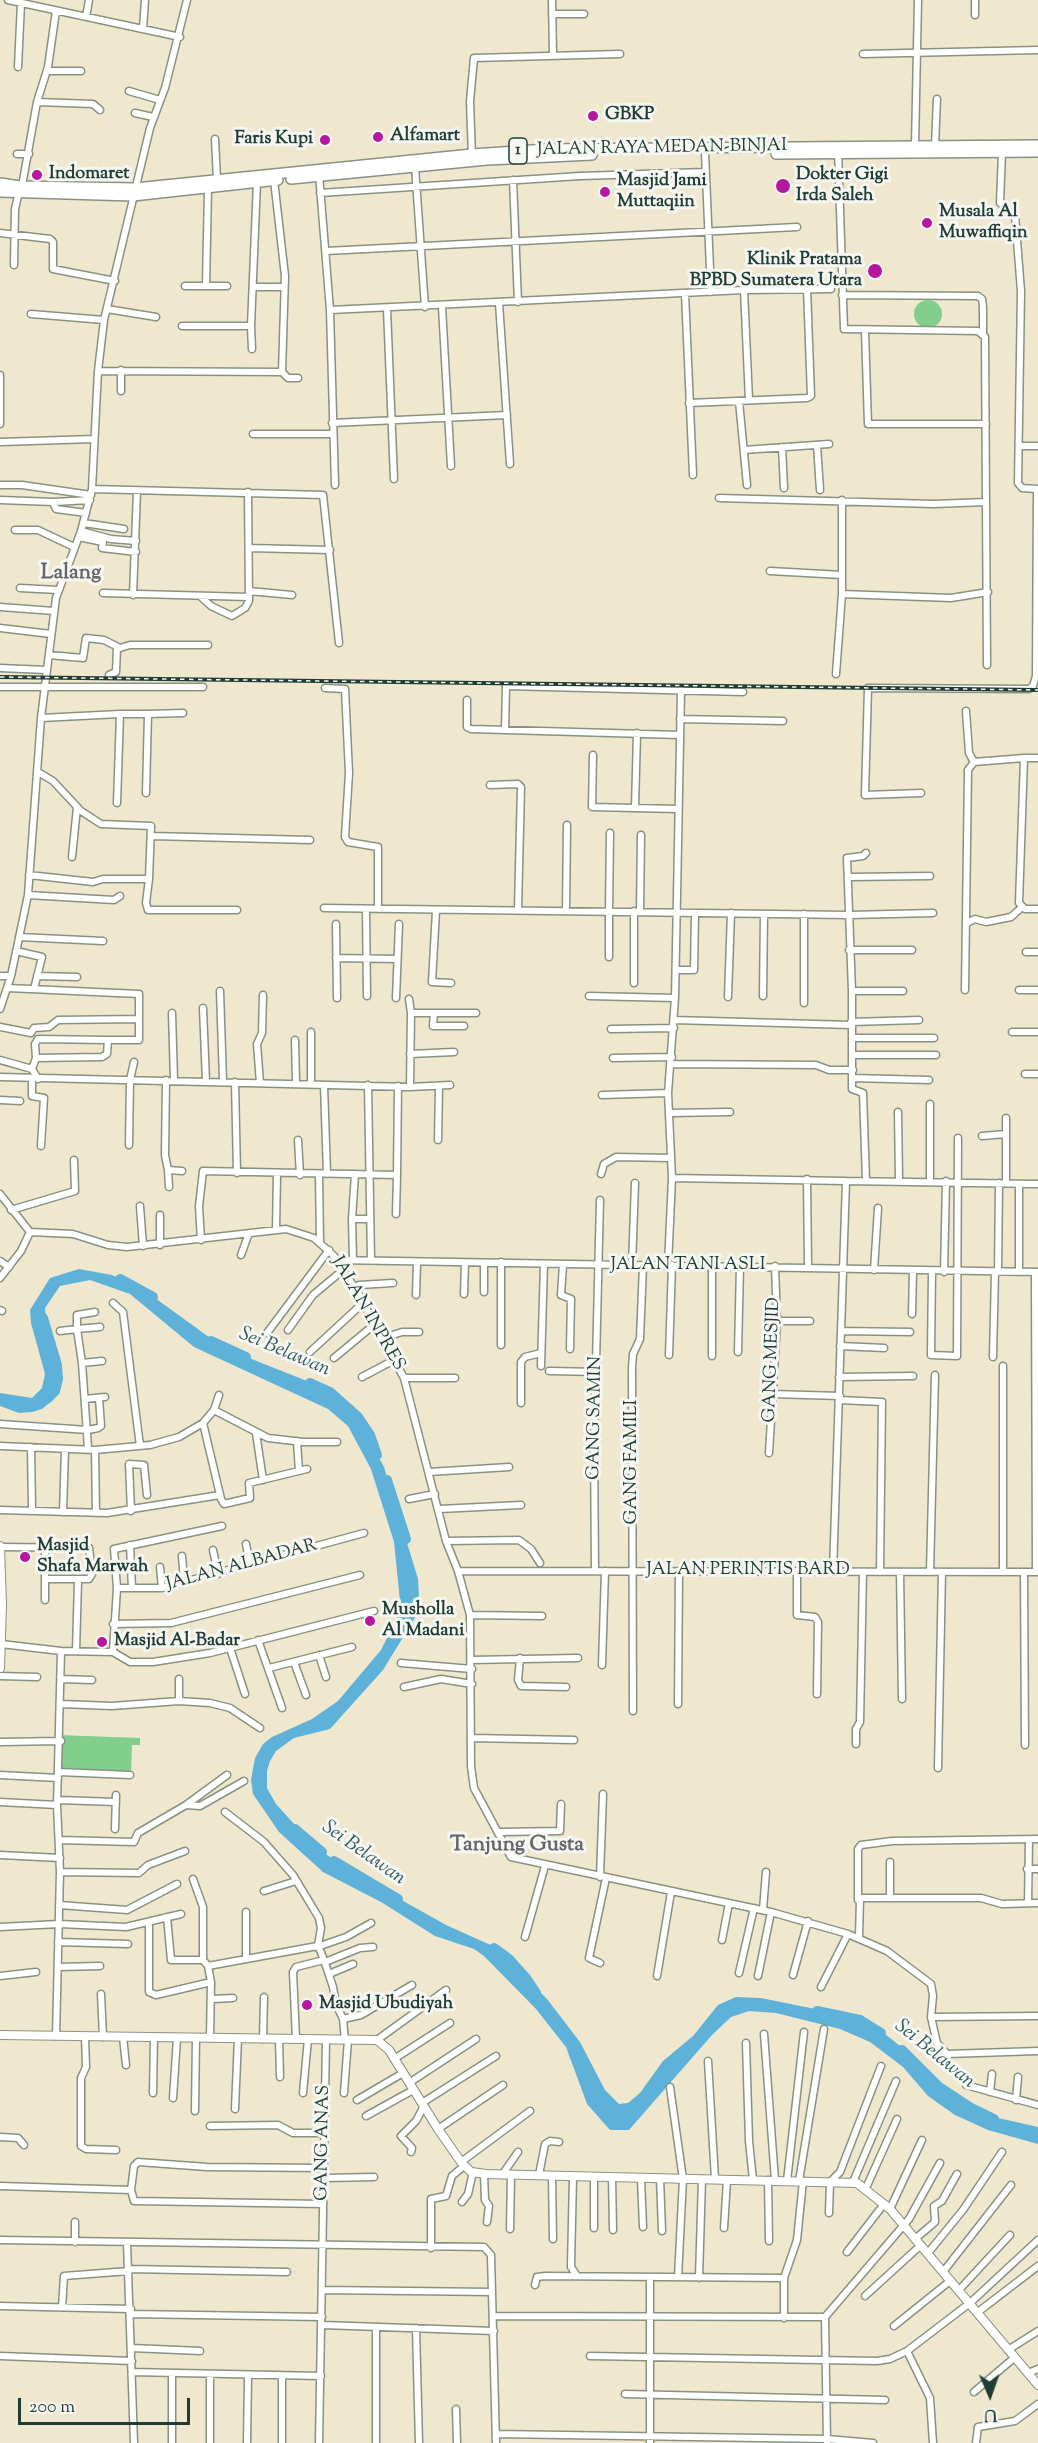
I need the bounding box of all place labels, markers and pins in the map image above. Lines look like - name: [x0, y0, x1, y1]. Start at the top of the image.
- place label: GBKP: [605, 105, 654, 127]
- marker: GBKP: [586, 109, 600, 123]
- place label: Alfamart: [390, 126, 460, 148]
- place label: Faris Kupi: [235, 129, 313, 151]
- marker: Alfamart: [371, 130, 385, 144]
- marker: Faris Kupi: [318, 133, 332, 147]
- place label: Indomaret: [49, 164, 129, 186]
- place label: Dokter Gigi Irda Saleh: [796, 165, 888, 207]
- marker: Indomaret: [30, 168, 44, 182]
- place label: Masjid Jami Muttaqiin: [617, 171, 707, 213]
- marker: Dokter Gigi Irda Saleh: [774, 177, 792, 195]
- marker: Masjid Jami Muttaqiin: [598, 185, 612, 199]
- place label: Musala Al Muwaffiqin: [939, 202, 1028, 244]
- marker: Musala Al Muwaffiqin: [920, 216, 934, 230]
- place label: Klinik Pratama BPBD Sumatera Utara: [690, 250, 862, 292]
- marker: Klinik Pratama BPBD Sumatera Utara: [866, 262, 884, 280]
- place label: Masjid Shafa Marwah: [37, 1536, 149, 1578]
- marker: Masjid Shafa Marwah: [18, 1550, 32, 1564]
- place label: Musholla Al Madani: [382, 1600, 464, 1642]
- marker: Musholla Al Madani: [363, 1614, 377, 1628]
- place label: Masjid Al-Badar: [114, 1631, 240, 1653]
- marker: Masjid Al-Badar: [95, 1635, 109, 1649]
- place label: Masjid Ubudiyah: [319, 1994, 453, 2016]
- marker: Masjid Ubudiyah: [300, 1998, 314, 2012]

